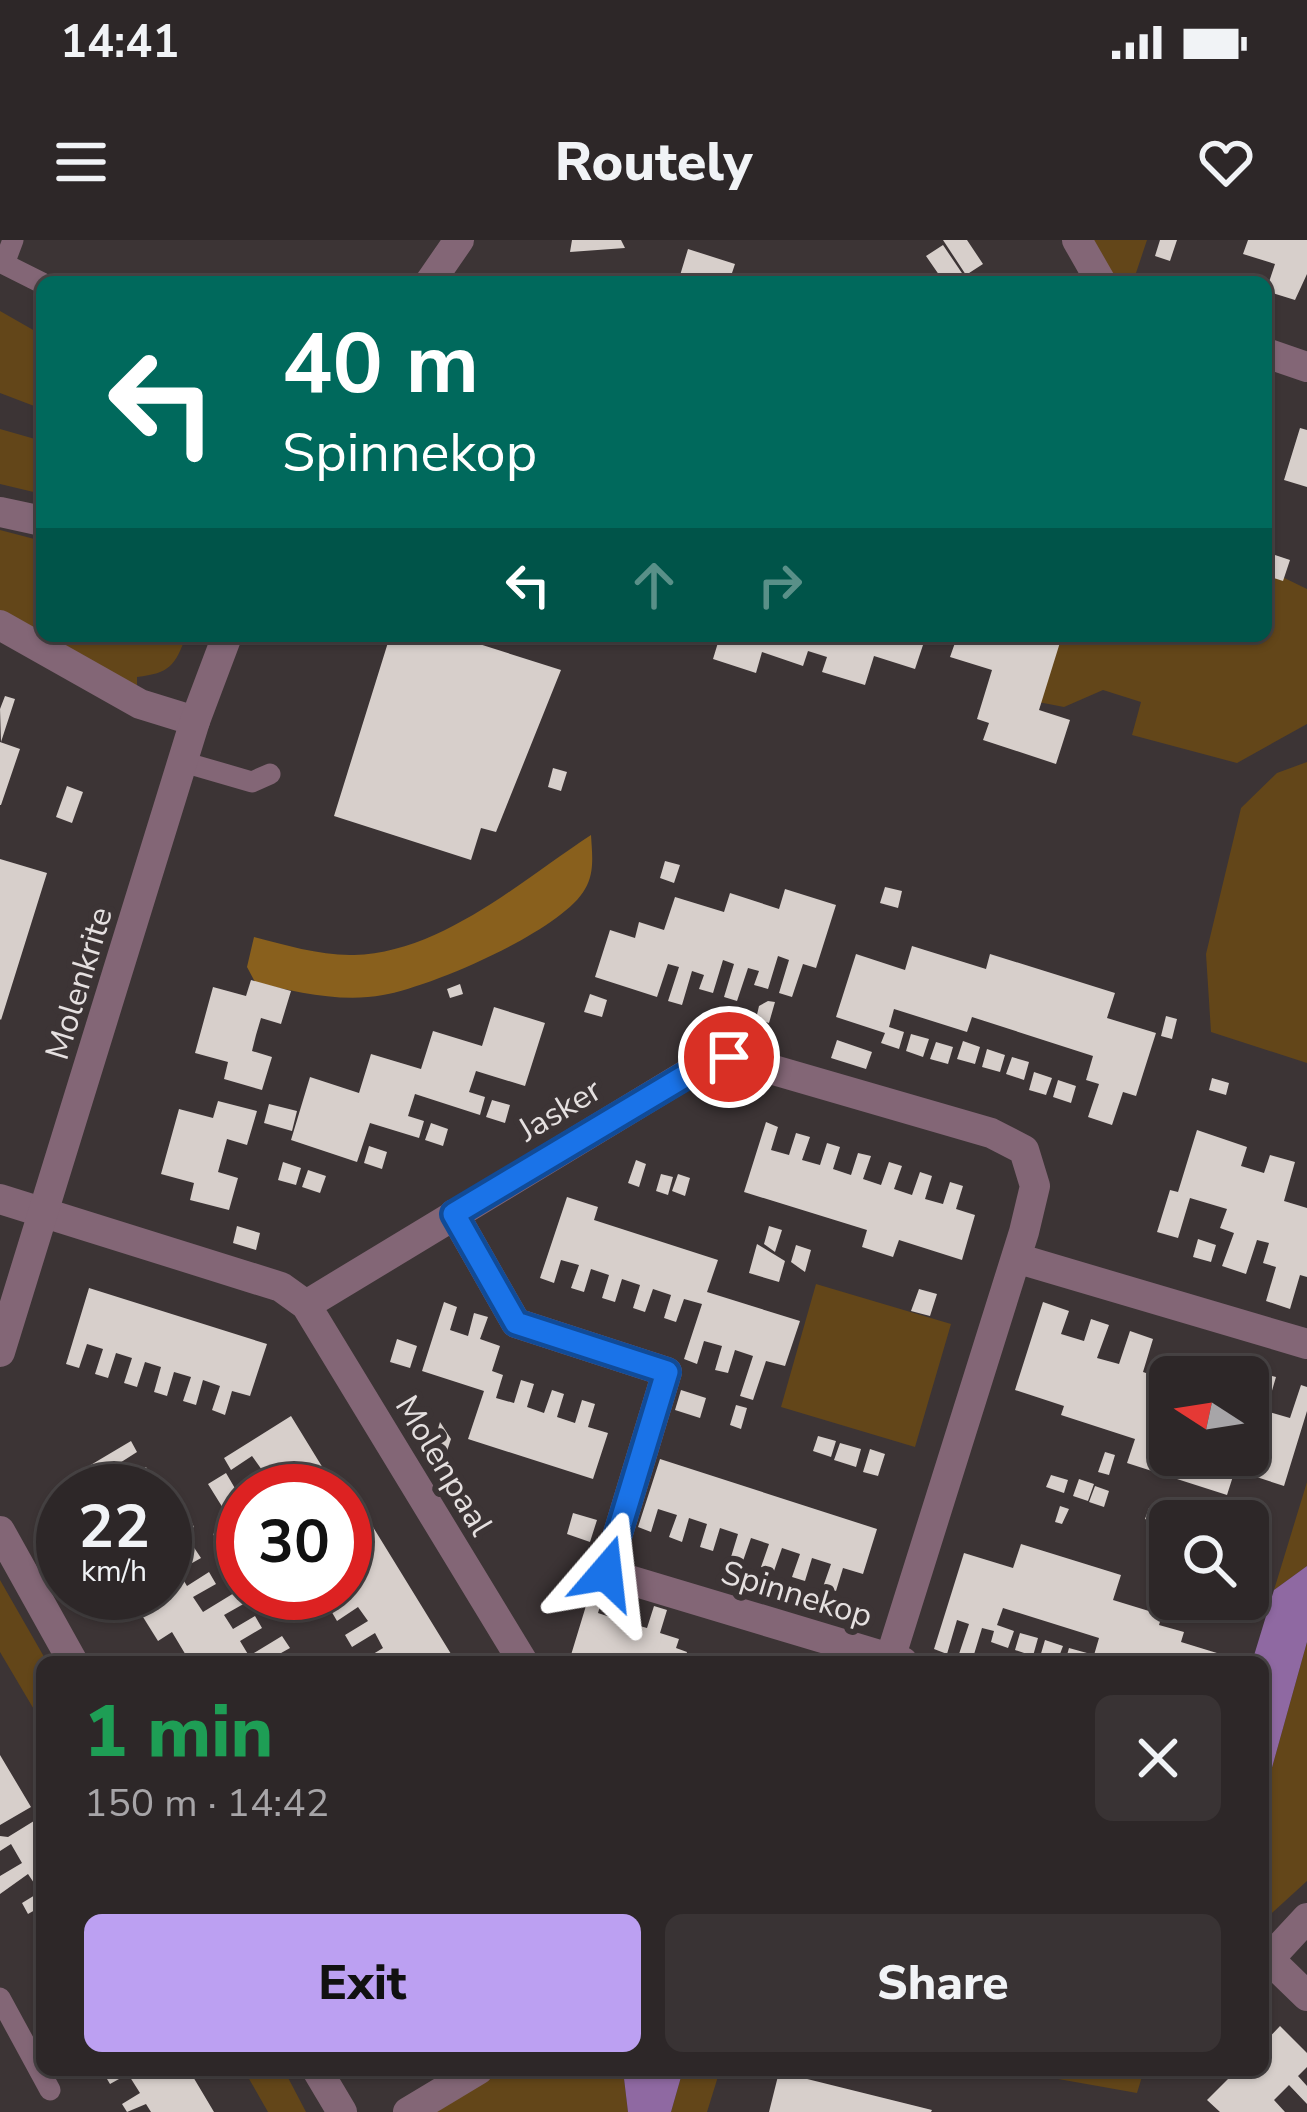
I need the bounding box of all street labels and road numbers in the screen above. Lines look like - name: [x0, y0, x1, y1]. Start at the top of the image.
- street label: Molenkrite: [35, 902, 124, 1065]
- street label: Jasker: [509, 1068, 610, 1153]
- street label: Molenpaal: [384, 1387, 503, 1545]
- street label: Spinnekop: [715, 1550, 878, 1639]

